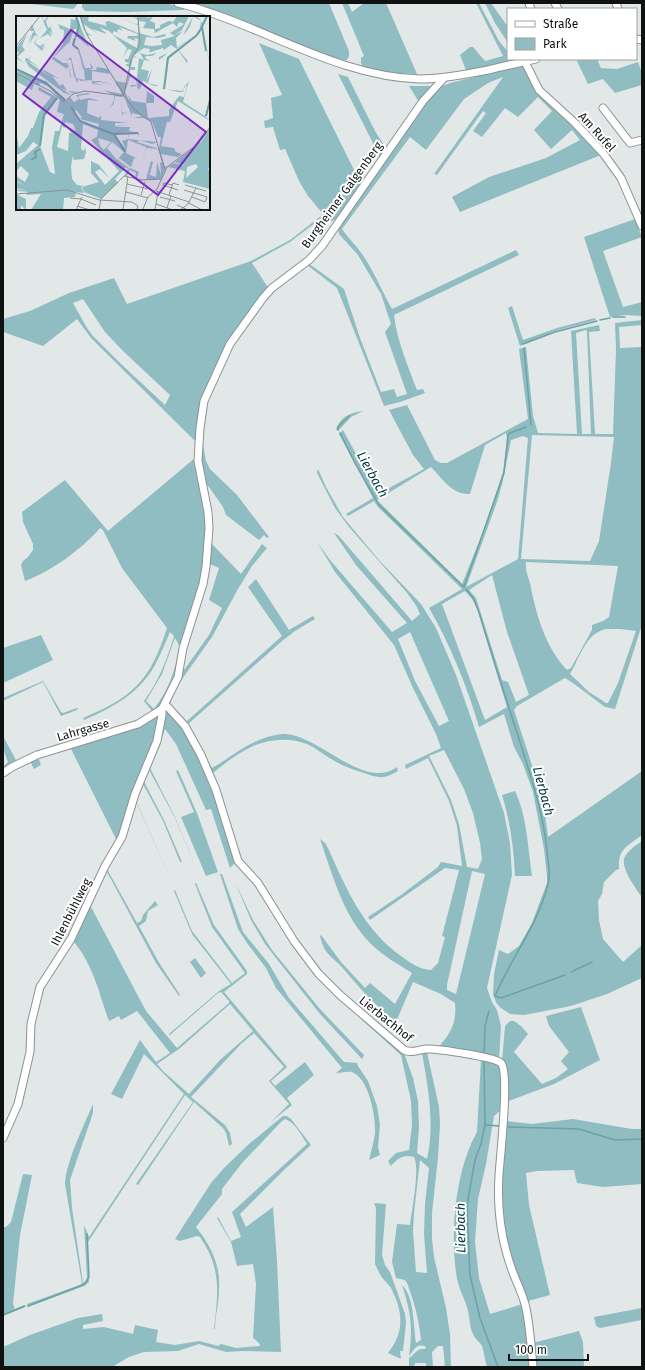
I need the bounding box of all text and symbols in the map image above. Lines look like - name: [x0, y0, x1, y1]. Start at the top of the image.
- legend: [507, 8, 637, 60]
- inset map: [16, 16, 210, 210]
- text: Straße: [543, 17, 578, 31]
- text: Park: [543, 37, 567, 51]
- street label: Am Rufel: [576, 109, 619, 155]
- street label: Burgheimer Galgenberg: [299, 138, 386, 251]
- water label: Lierbach: [354, 449, 391, 500]
- street label: Lahrgasse: [55, 716, 111, 744]
- water label: Lierbach: [530, 765, 557, 817]
- street label: Ihlenbühlweg: [48, 875, 94, 948]
- street label: Lierbachhof: [356, 993, 416, 1045]
- water label: Lierbach: [453, 1203, 468, 1253]
- scale bar: [509, 1336, 588, 1362]
- text: 100 m: [515, 1343, 547, 1357]

